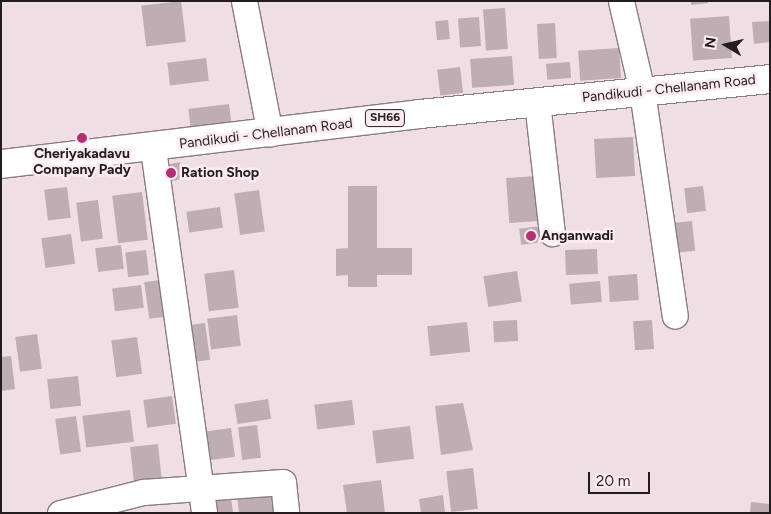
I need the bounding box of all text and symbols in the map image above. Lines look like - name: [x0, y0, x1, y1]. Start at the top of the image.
- north arrow: [701, 20, 751, 70]
- text: N: [701, 36, 720, 49]
- street label: Pandikudi - Chellanam Road: [581, 72, 757, 106]
- road number: SH66: [364, 109, 406, 128]
- street label: Pandikudi - Chellanam Road: [178, 115, 354, 153]
- marker: Cheriyakadavu Company Pady: [76, 132, 88, 144]
- place label: Cheriyakadavu Company Pady: [33, 146, 131, 178]
- place label: Ration Shop: [181, 165, 259, 181]
- marker: Ration Shop: [165, 167, 177, 179]
- place label: Anganwadi: [541, 228, 614, 244]
- marker: Anganwadi: [525, 230, 537, 242]
- scale bar: [591, 462, 654, 494]
- text: 20 m: [596, 472, 630, 490]

